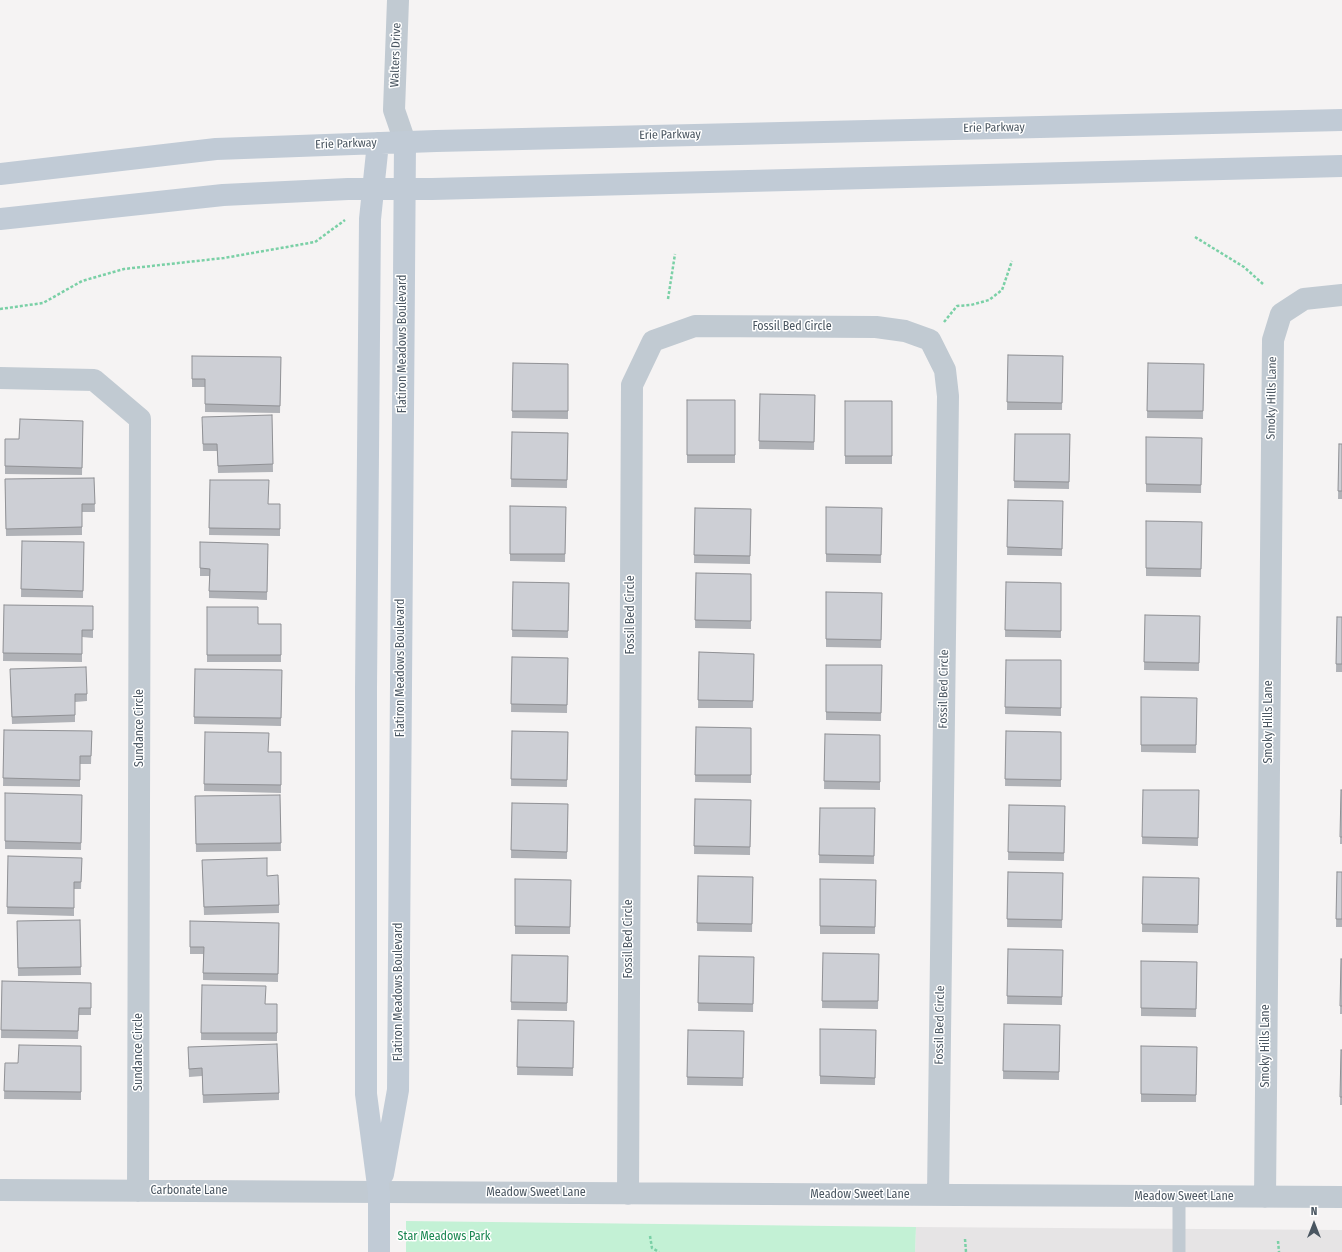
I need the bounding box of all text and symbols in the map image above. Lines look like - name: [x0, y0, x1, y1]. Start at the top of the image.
- street label: Walters Drive: [388, 22, 404, 88]
- street label: Erie Parkway: [963, 120, 1025, 136]
- street label: Erie Parkway: [639, 127, 701, 143]
- street label: Erie Parkway: [315, 136, 377, 152]
- street label: Flatiron Meadows Boulevard: [396, 275, 410, 413]
- street label: Fossil Bed Circle: [752, 320, 832, 334]
- street label: Smoky Hills Lane: [1264, 356, 1280, 440]
- street label: Fossil Bed Circle: [624, 575, 638, 655]
- street label: Flatiron Meadows Boulevard: [394, 599, 408, 737]
- street label: Fossil Bed Circle: [936, 649, 952, 729]
- street label: Smoky Hills Lane: [1262, 680, 1276, 764]
- street label: Sundance Circle: [133, 689, 147, 767]
- street label: Fossil Bed Circle: [622, 899, 636, 979]
- street label: Flatiron Meadows Boulevard: [392, 923, 406, 1061]
- street label: Fossil Bed Circle: [932, 985, 948, 1065]
- street label: Smoky Hills Lane: [1259, 1004, 1273, 1088]
- street label: Sundance Circle: [132, 1013, 146, 1091]
- street label: Carbonate Lane: [151, 1184, 227, 1198]
- street label: Meadow Sweet Lane: [486, 1186, 586, 1200]
- street label: Meadow Sweet Lane: [810, 1188, 910, 1202]
- street label: Meadow Sweet Lane: [1134, 1190, 1234, 1204]
- north arrow: [1294, 1204, 1334, 1244]
- text: N: [1311, 1205, 1317, 1218]
- park label: Star Meadows Park: [398, 1230, 490, 1244]

